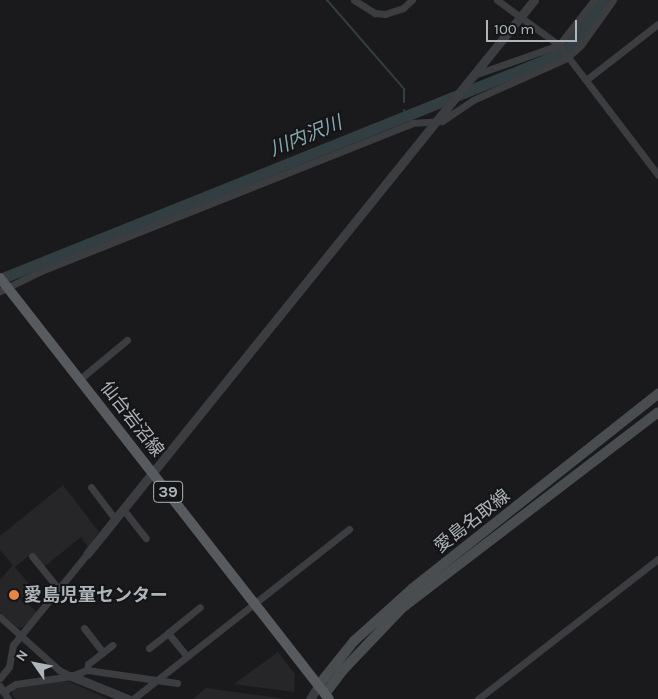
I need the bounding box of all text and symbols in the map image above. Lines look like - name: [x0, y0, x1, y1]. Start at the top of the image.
- scale bar: [488, 10, 579, 42]
- text: 100 m: [494, 20, 534, 38]
- water label: 川内沢川: [266, 112, 346, 162]
- street label: 仙台岩沼線: [96, 377, 168, 461]
- road number: 39: [153, 478, 183, 506]
- street label: 愛島名取線: [430, 485, 514, 557]
- place label: 愛島児童センター: [24, 584, 168, 606]
- marker: 愛島児童センター: [8, 589, 20, 601]
- north arrow: [10, 639, 60, 689]
- text: N: [12, 647, 32, 664]

